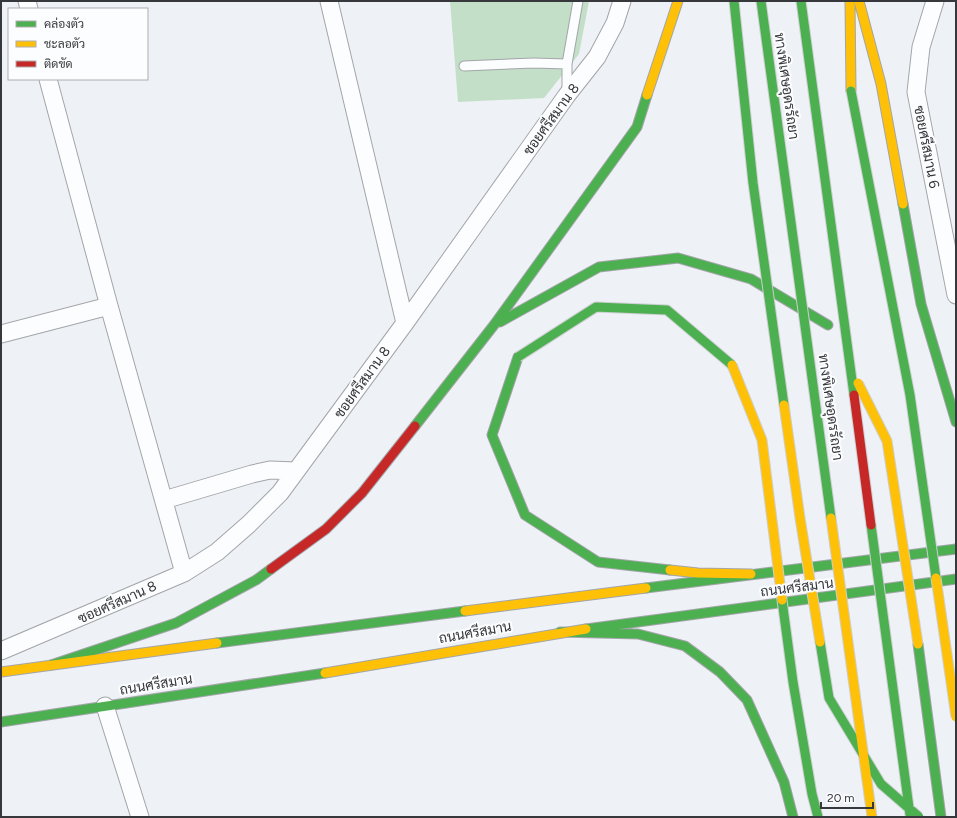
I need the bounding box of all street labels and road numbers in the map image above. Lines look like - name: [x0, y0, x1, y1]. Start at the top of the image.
- street label: ทางพิเศษอุดรรัถยา: [770, 32, 802, 141]
- street label: ซอยศรีสมาน 8: [519, 80, 583, 158]
- street label: ซอยศรีสมาน 6: [910, 104, 944, 190]
- street label: ซอยศรีสมาน 8: [330, 343, 394, 421]
- street label: ทางพิเศษอุดรรัถยา: [814, 353, 846, 462]
- street label: ถนนศรีสมาน: [759, 574, 835, 600]
- street label: ซอยศรีสมาน 8: [75, 577, 159, 627]
- street label: ถนนศรีสมาน: [437, 617, 513, 647]
- street label: ถนนศรีสมาน: [118, 669, 194, 699]

